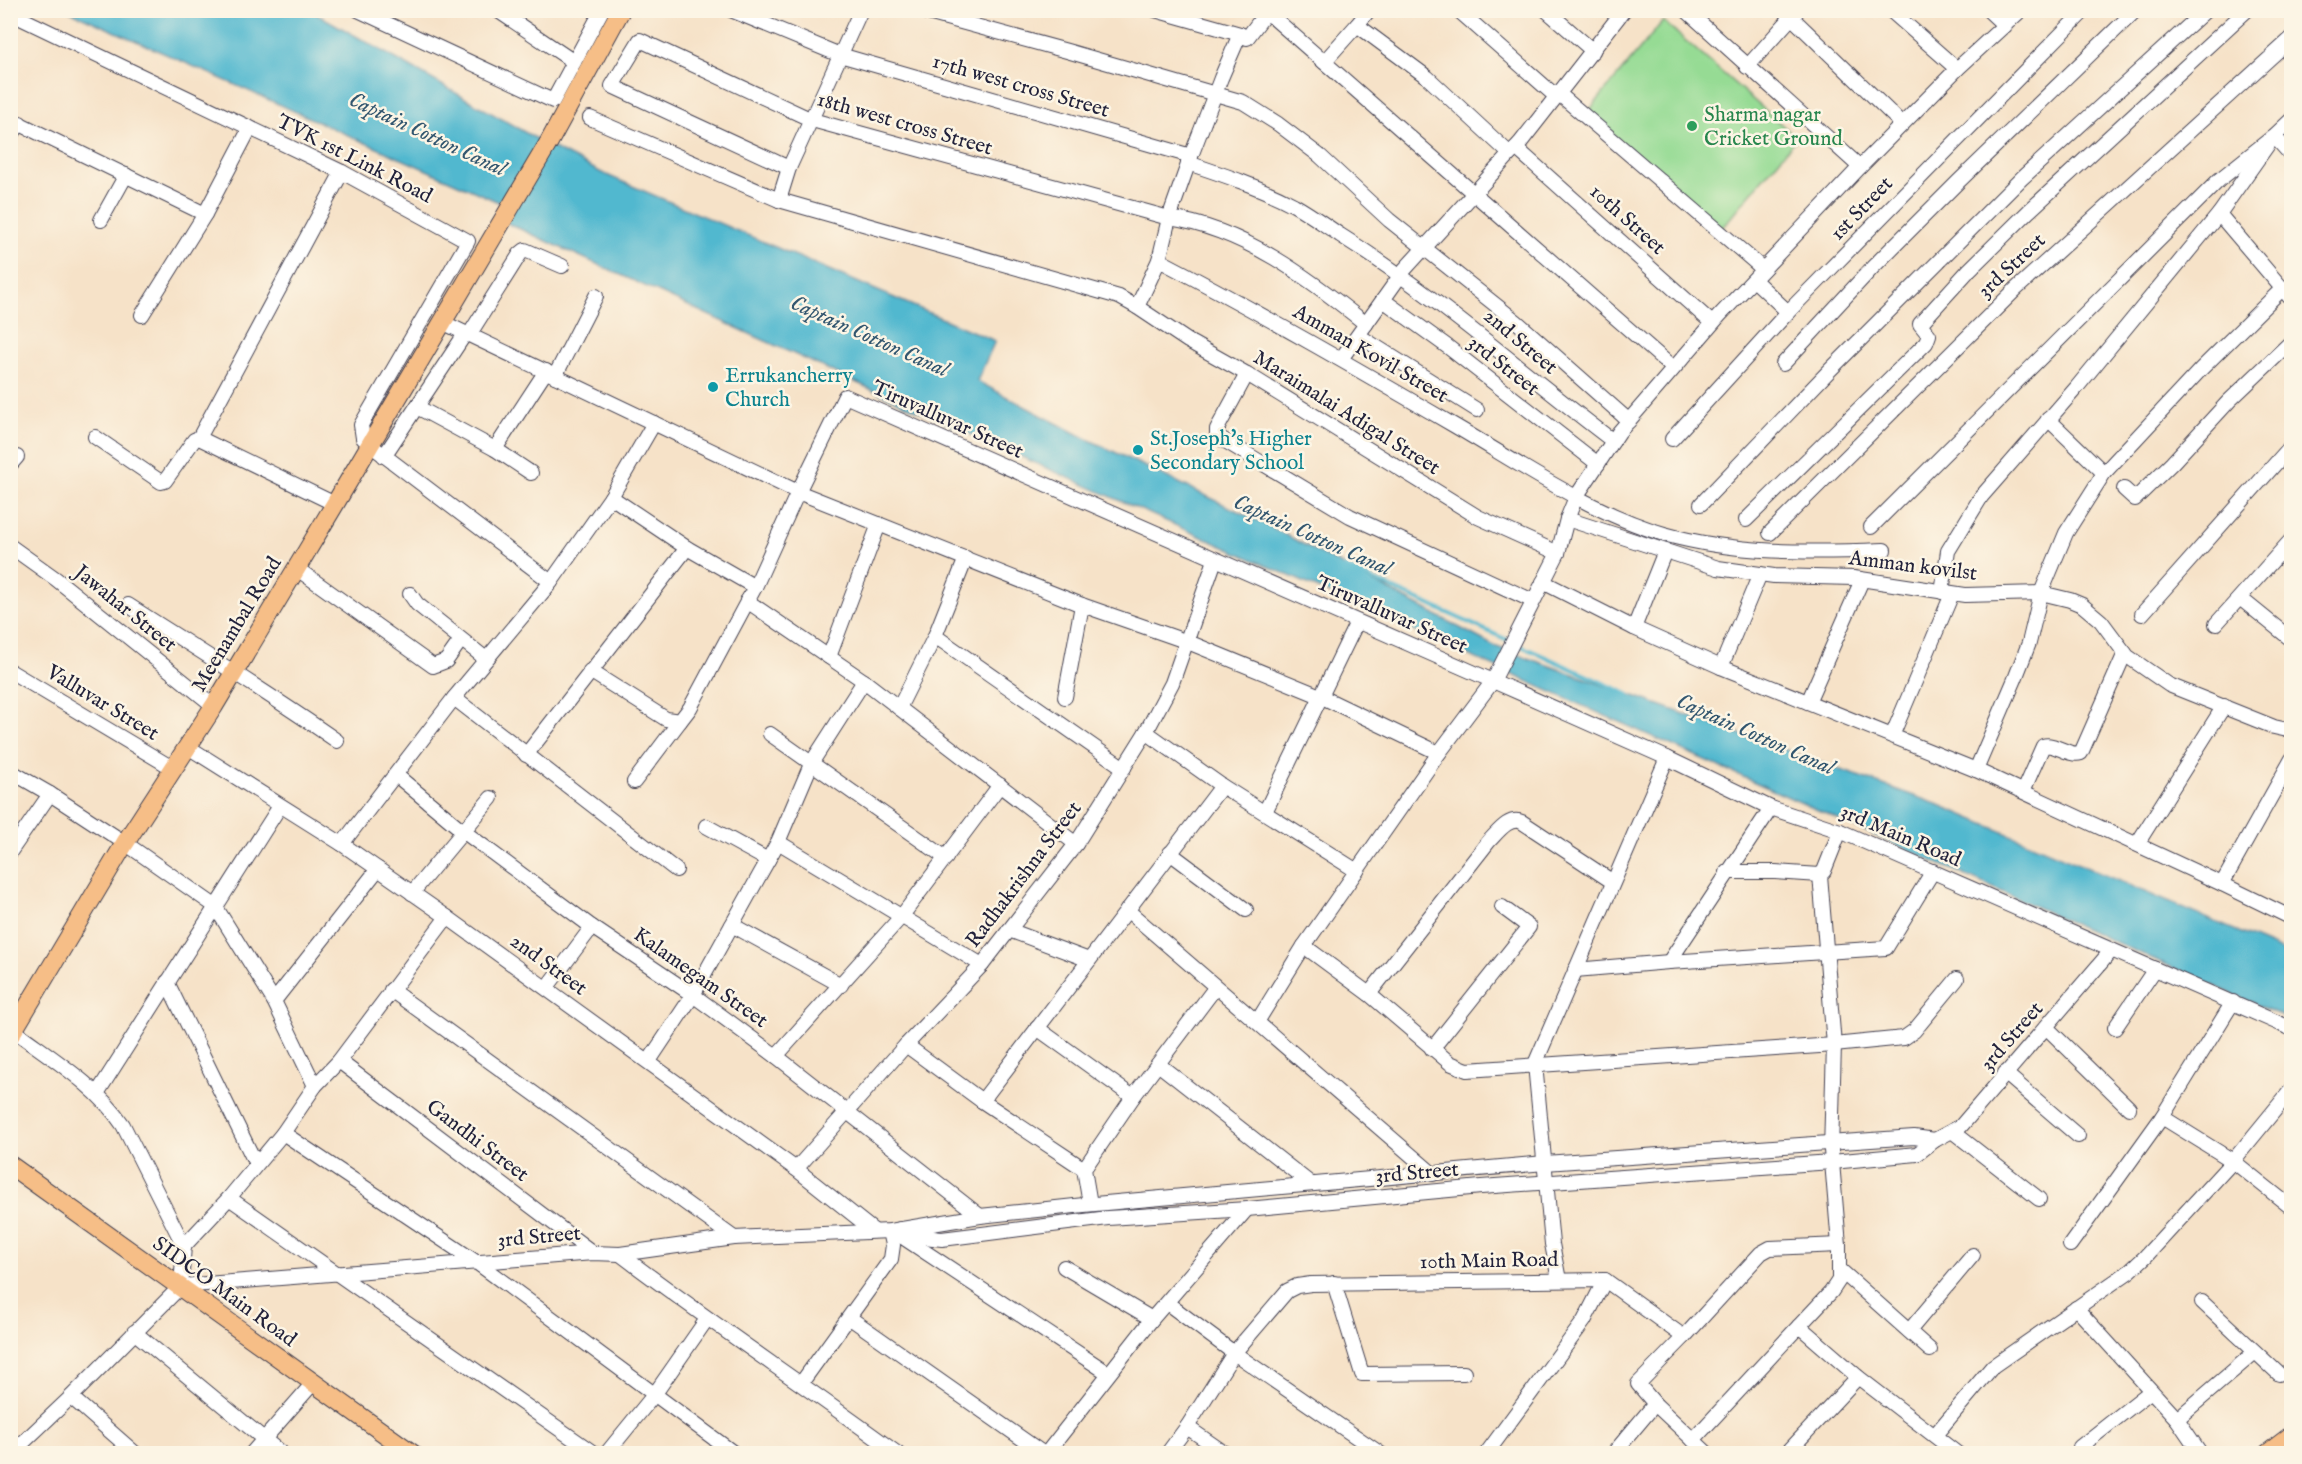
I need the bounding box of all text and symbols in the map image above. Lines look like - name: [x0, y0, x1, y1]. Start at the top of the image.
- street label: 17th west cross Street: [929, 48, 1112, 125]
- water label: Captain Cotton Canal: [344, 86, 512, 184]
- street label: 18th west cross Street: [814, 87, 995, 162]
- place label: Sharma nagar Cricket Ground: [1704, 102, 1843, 153]
- street label: TVK 1st Link Road: [272, 108, 437, 211]
- marker: Sharma nagar Cricket Ground: [1685, 119, 1699, 133]
- street label: 1st Street: [1825, 171, 1899, 247]
- street label: 10th Street: [1583, 179, 1671, 261]
- street label: 3rd Street: [1972, 228, 2052, 304]
- water label: Captain Cotton Canal: [786, 289, 954, 385]
- street label: Amman Kovil Street: [1287, 298, 1453, 410]
- street label: 2nd Street: [1477, 303, 1563, 381]
- street label: 3rd Street: [1462, 330, 1544, 403]
- street label: Maraimalai Adigal Street: [1248, 345, 1445, 482]
- place label: Errukancherry Church: [725, 363, 854, 414]
- street label: Tiruvalluvar Street: [867, 375, 1027, 466]
- marker: Errukancherry Church: [706, 380, 720, 394]
- place label: St.Joseph's Higher Secondary School: [1150, 426, 1312, 477]
- marker: St.Joseph's Higher Secondary School: [1131, 443, 1145, 457]
- water label: Captain Cotton Canal: [1229, 488, 1397, 584]
- street label: Amman kovilst: [1846, 545, 1978, 588]
- street label: Meenambal Road: [186, 551, 289, 697]
- street label: Jawahar Street: [67, 558, 182, 659]
- street label: Tiruvalluvar Street: [1311, 570, 1471, 661]
- street label: Valluvar Street: [40, 659, 163, 747]
- water label: Captain Cotton Canal: [1672, 687, 1840, 783]
- street label: Radhakrishna Street: [960, 796, 1088, 954]
- street label: 3rd Main Road: [1836, 799, 1966, 874]
- street label: Kalamegam Street: [628, 922, 773, 1035]
- street label: 2nd Street: [504, 928, 592, 1002]
- street label: 3rd Street: [1975, 997, 2050, 1077]
- street label: Gandhi Street: [420, 1094, 534, 1189]
- street label: 3rd Street: [1374, 1156, 1460, 1191]
- street label: 3rd Street: [496, 1220, 582, 1255]
- street label: SIDCO Main Road: [147, 1231, 302, 1354]
- street label: 10th Main Road: [1419, 1247, 1559, 1276]

